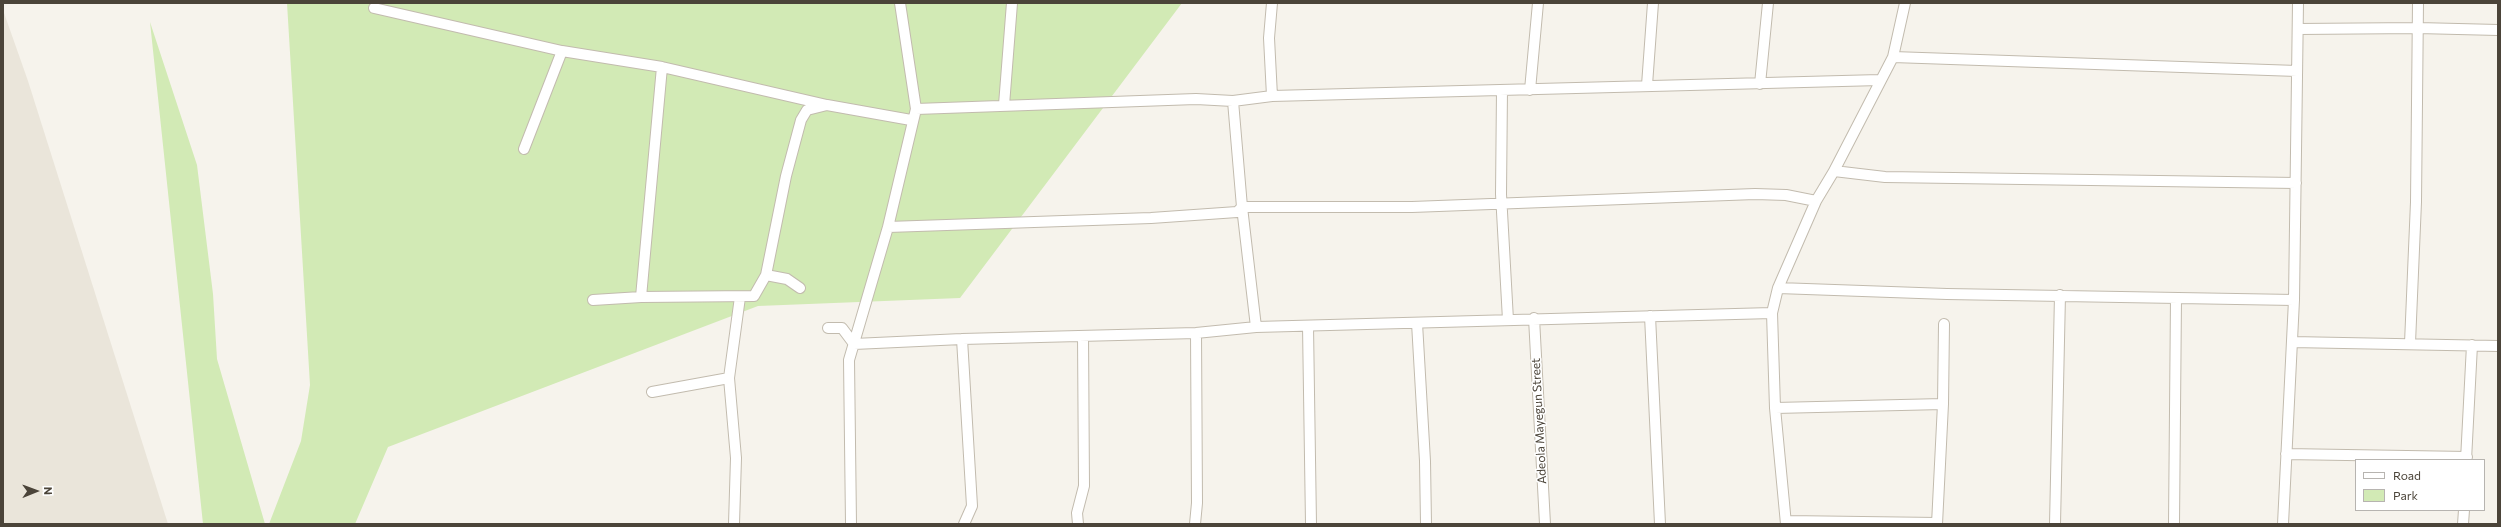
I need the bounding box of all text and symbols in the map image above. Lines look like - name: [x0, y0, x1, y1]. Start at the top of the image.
- street label: Adeola Mayegun Street: [1529, 358, 1549, 484]
- legend: [2355, 459, 2485, 511]
- text: Road: [2393, 468, 2421, 482]
- north arrow: [16, 471, 56, 511]
- text: N: [42, 487, 55, 495]
- text: Park: [2393, 488, 2418, 502]

